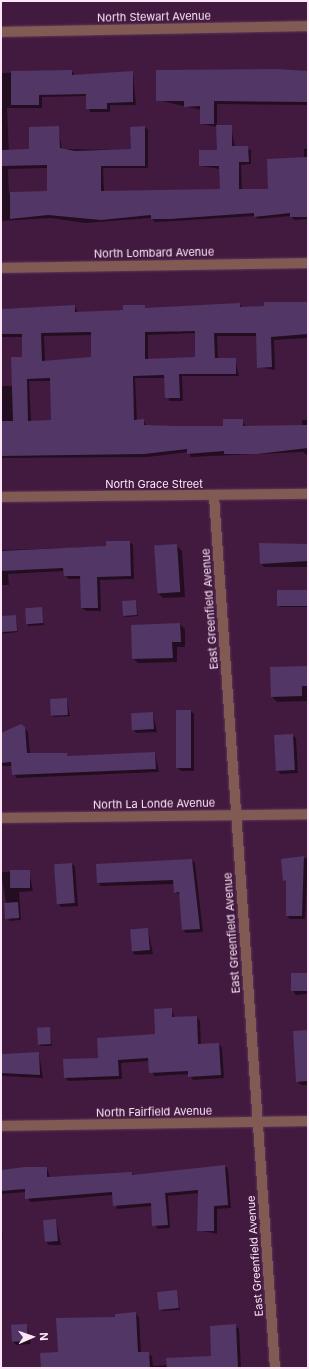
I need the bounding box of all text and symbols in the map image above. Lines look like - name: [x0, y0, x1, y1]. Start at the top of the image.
- street label: North Stewart Avenue: [97, 9, 211, 25]
- street label: North Lombard Avenue: [94, 245, 214, 261]
- street label: North Grace Street: [105, 477, 203, 491]
- street label: East Greenfield Avenue: [199, 548, 221, 670]
- street label: North La Londe Avenue: [93, 796, 215, 812]
- street label: East Greenfield Avenue: [221, 872, 243, 994]
- street label: North Fairfield Avenue: [96, 1104, 212, 1120]
- street label: East Greenfield Avenue: [244, 1195, 266, 1317]
- north arrow: [12, 1317, 52, 1357]
- text: N: [37, 1332, 51, 1341]

